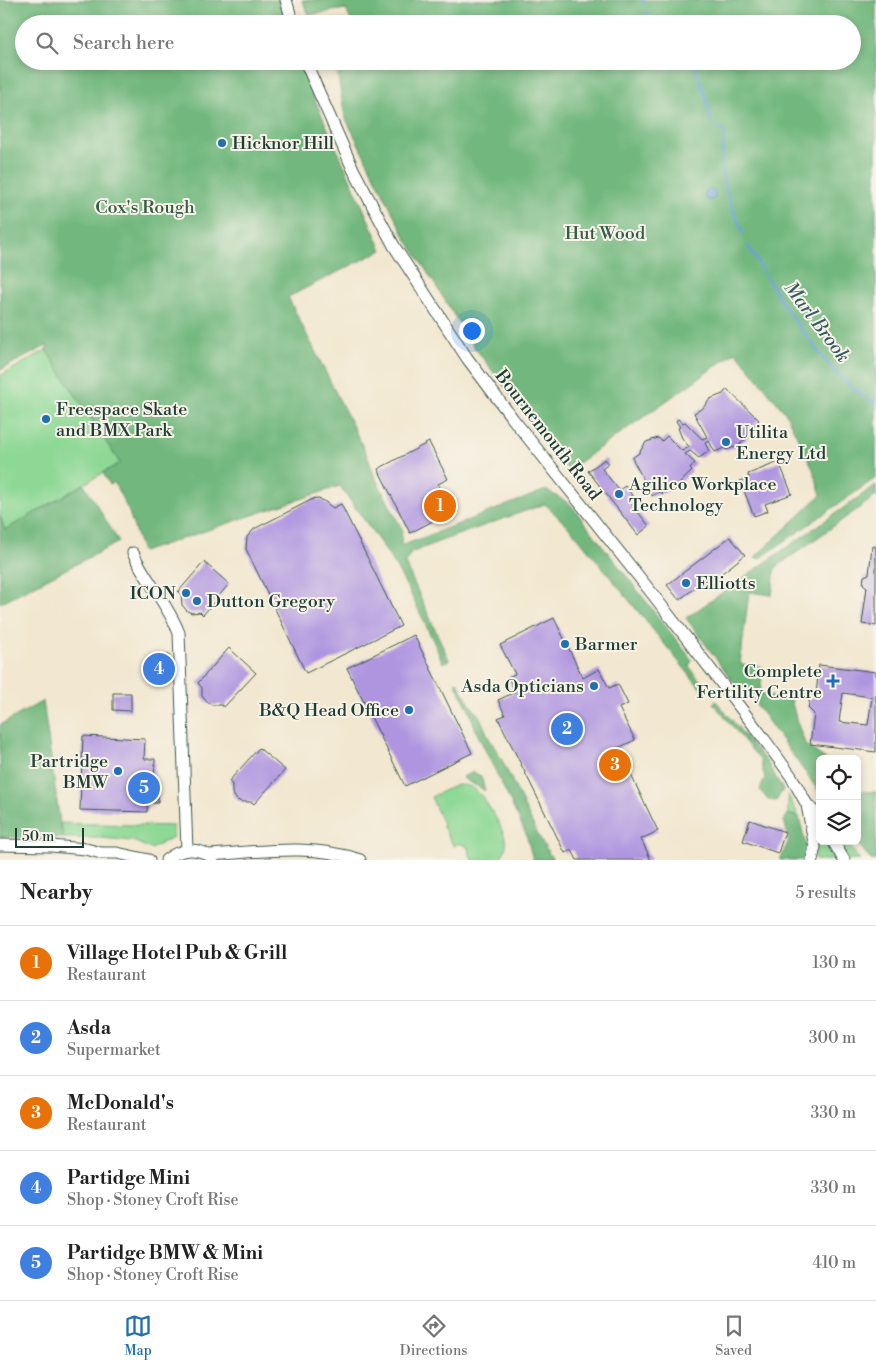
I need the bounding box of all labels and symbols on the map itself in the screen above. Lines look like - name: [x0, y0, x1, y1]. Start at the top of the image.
- place label: Hicknor Hill: [232, 132, 335, 155]
- marker: Hicknor Hill: [216, 137, 228, 149]
- park label: Cox's Rough: [95, 196, 195, 219]
- park label: Hut Wood: [565, 222, 646, 245]
- water label: Marl Brook: [779, 277, 855, 367]
- your location: [459, 318, 485, 344]
- street label: Bournemouth Road: [489, 364, 607, 506]
- place label: Freespace Skate and BMX Park: [56, 398, 187, 442]
- marker: Freespace Skate and BMX Park: [40, 413, 52, 425]
- place label: Utilita Energy Ltd: [736, 421, 827, 465]
- marker: Utilita Energy Ltd: [720, 436, 732, 448]
- place label: Agilico Workplace Technology: [628, 473, 777, 517]
- pin: 1: [424, 487, 456, 525]
- marker: Agilico Workplace Technology: [613, 488, 625, 500]
- place label: Elliotts: [696, 572, 756, 595]
- marker: Elliotts: [680, 577, 692, 589]
- place label: ICON: [130, 582, 177, 605]
- marker: ICON: [180, 587, 192, 599]
- place label: Dutton Gregory: [207, 590, 335, 613]
- marker: Dutton Gregory: [191, 595, 203, 607]
- place label: Barmer: [574, 633, 638, 656]
- marker: Barmer: [559, 638, 571, 650]
- pin: 4: [143, 650, 175, 688]
- place label: Complete Fertility Centre: [697, 660, 822, 704]
- marker: Complete Fertility Centre: [826, 674, 840, 688]
- place label: Asda Opticians: [460, 675, 584, 698]
- marker: Asda Opticians: [588, 680, 600, 692]
- place label: B&Q Head Office: [258, 699, 399, 722]
- marker: B&Q Head Office: [403, 704, 415, 716]
- pin: 2: [551, 710, 583, 748]
- pin: 3: [599, 746, 631, 784]
- place label: Partridge BMW: [30, 750, 109, 794]
- marker: Partridge BMW: [112, 765, 124, 777]
- pin: 5: [128, 769, 160, 807]
- scale bar: [15, 825, 84, 848]

